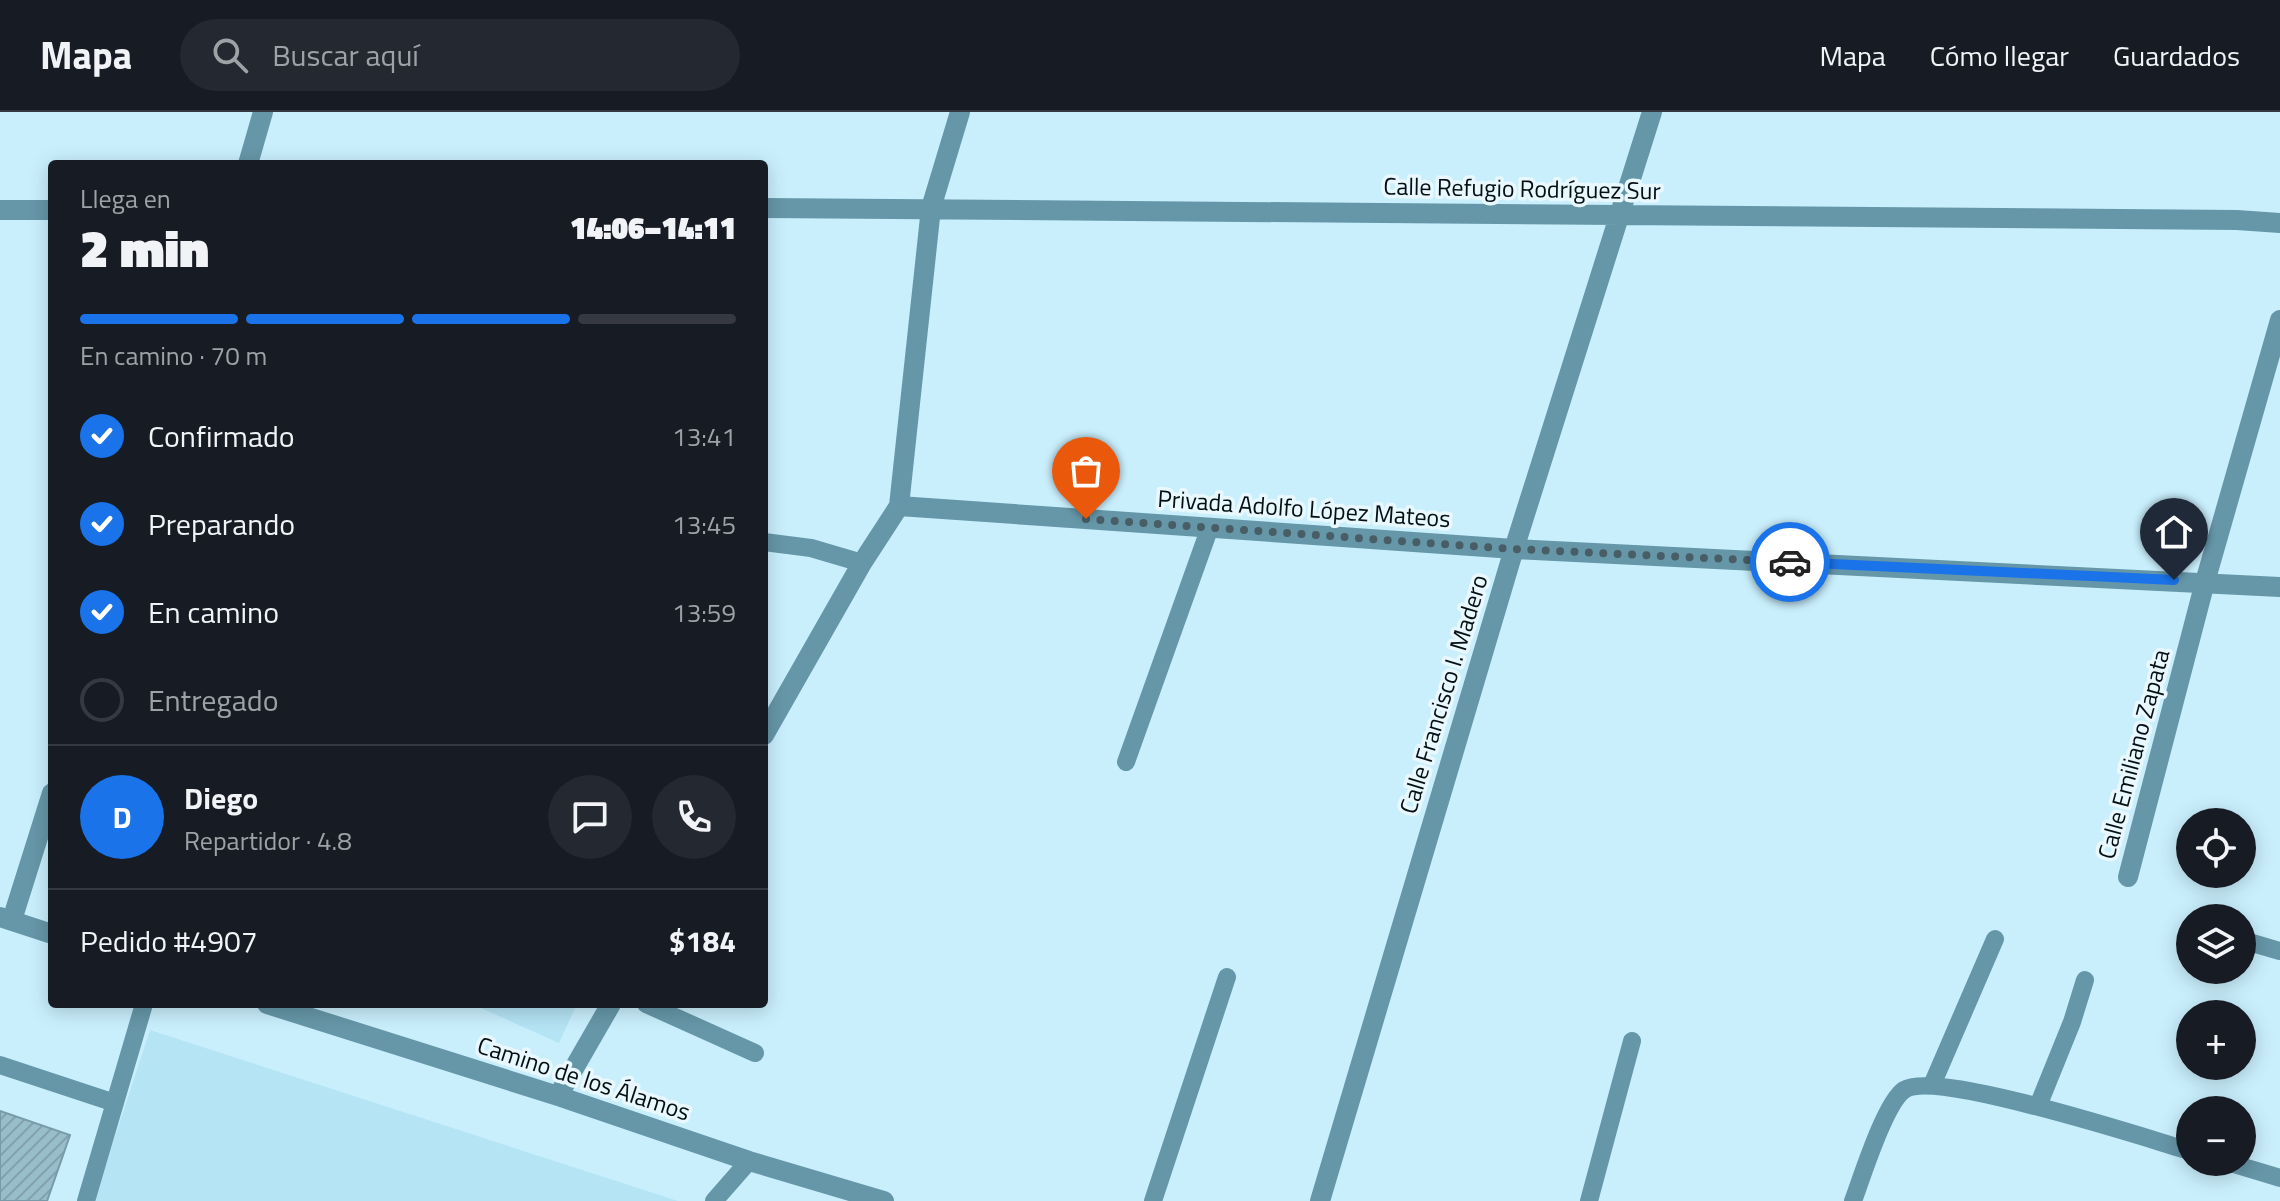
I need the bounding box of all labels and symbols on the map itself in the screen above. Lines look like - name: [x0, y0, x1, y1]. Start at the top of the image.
- street label: Calle Refugio Rodríguez Sur: [1383, 168, 1661, 208]
- pin: [1052, 437, 1120, 519]
- street label: Privada Adolfo López Mateos: [1156, 480, 1452, 536]
- pin: [2140, 498, 2208, 580]
- courier: [1750, 522, 1830, 602]
- street label: Calle Francisco I. Madero: [1390, 570, 1496, 818]
- street label: Calle Emiliano Zapata: [2088, 645, 2178, 863]
- street label: Camino de los Álamos: [473, 1027, 695, 1129]

